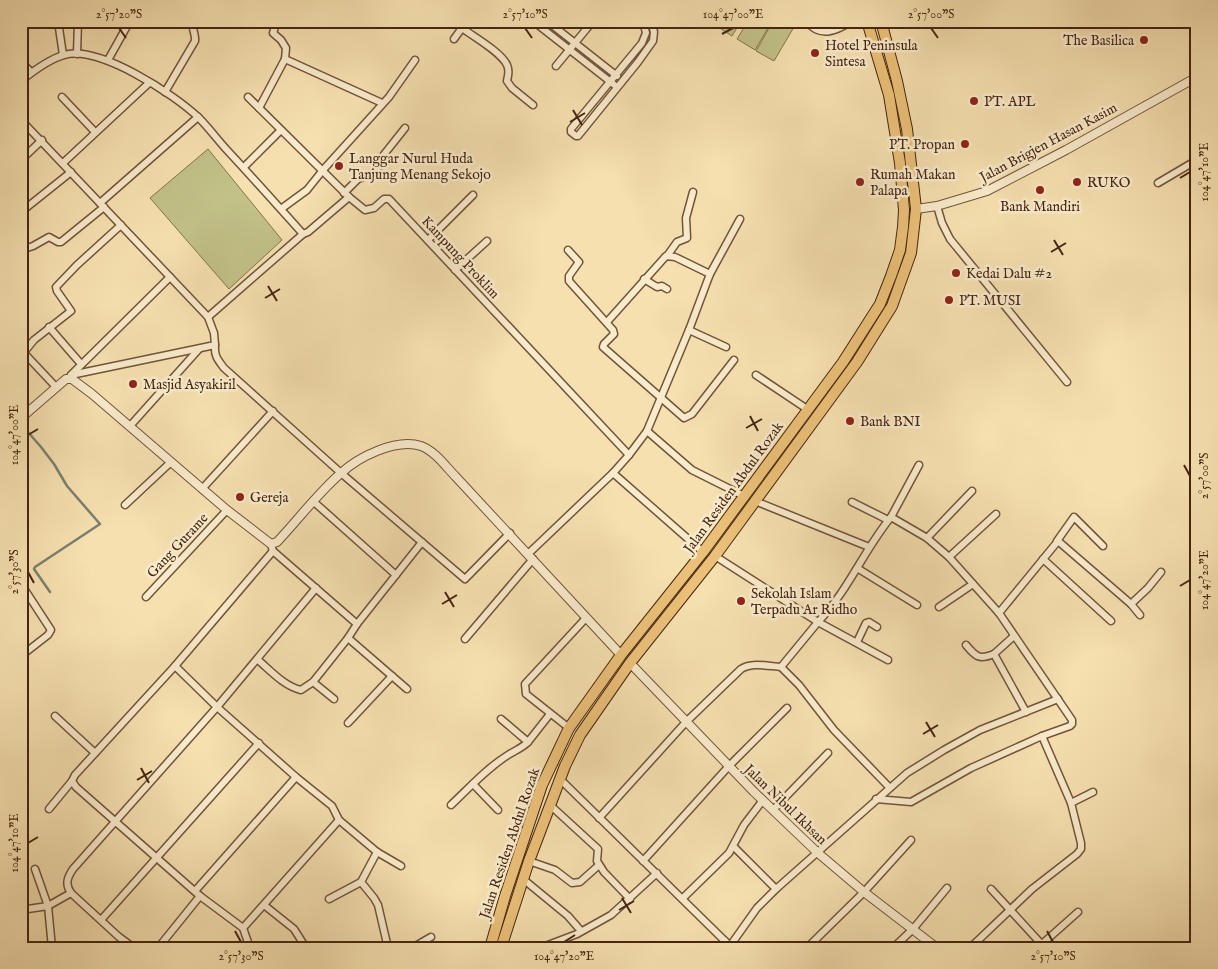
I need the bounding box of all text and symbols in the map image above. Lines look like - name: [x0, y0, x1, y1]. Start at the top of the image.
- text: 2°57'20"S: [96, 7, 142, 22]
- text: 2°57'10"S: [502, 7, 548, 22]
- text: 104°47'00"E: [703, 7, 763, 22]
- text: 2°57'00"S: [908, 7, 954, 22]
- place label: The Basilica: [1063, 32, 1135, 50]
- marker: The Basilica: [1138, 34, 1150, 46]
- place label: Hotel Peninsula Sintesa: [825, 37, 918, 71]
- marker: Hotel Peninsula Sintesa: [809, 47, 821, 59]
- place label: PT. APL: [984, 93, 1036, 111]
- marker: PT. APL: [968, 95, 980, 107]
- street label: Jalan Brigjen Hasan Kasim: [975, 99, 1120, 188]
- place label: PT. Propan: [889, 136, 956, 154]
- marker: PT. Propan: [959, 138, 971, 150]
- text: 104°47'10"E: [1197, 142, 1212, 202]
- place label: Langgar Nurul Huda Tanjung Menang Sekojo: [349, 150, 491, 184]
- marker: Langgar Nurul Huda Tanjung Menang Sekojo: [333, 160, 345, 172]
- place label: Rumah Makan Palapa: [870, 166, 956, 200]
- place label: RUKO: [1087, 174, 1131, 192]
- marker: Rumah Makan Palapa: [854, 176, 866, 188]
- marker: RUKO: [1071, 176, 1083, 188]
- marker: Bank Mandiri: [1034, 184, 1046, 196]
- place label: Bank Mandiri: [1000, 198, 1080, 216]
- street label: Kampung Proklim: [417, 213, 503, 303]
- place label: Kedai Dalu #2: [966, 265, 1052, 283]
- marker: Kedai Dalu #2: [950, 267, 962, 279]
- place label: PT. MUSI: [959, 292, 1021, 310]
- marker: PT. MUSI: [943, 294, 955, 306]
- place label: Masjid Asyakiril: [143, 376, 236, 394]
- marker: Masjid Asyakiril: [127, 378, 139, 390]
- text: 104°47'00"E: [7, 405, 22, 465]
- place label: Bank BNI: [860, 413, 921, 431]
- marker: Bank BNI: [844, 415, 856, 427]
- street label: Jalan Residen Abdul Rozak: [679, 418, 788, 559]
- text: 2°57'00"S: [1197, 453, 1212, 499]
- place label: Gereja: [250, 489, 289, 507]
- marker: Gereja: [234, 491, 246, 503]
- street label: Gang Gurame: [143, 509, 213, 582]
- text: 2°57'30"S: [7, 549, 22, 595]
- text: 104°47'20"E: [1197, 550, 1212, 610]
- place label: Sekolah Islam Terpadu Ar Ridho: [751, 585, 858, 619]
- marker: Sekolah Islam Terpadu Ar Ridho: [735, 595, 747, 607]
- street label: Jalan Nibul Ikhsan: [739, 759, 831, 849]
- street label: Jalan Residen Abdul Rozak: [475, 765, 544, 923]
- text: 104°47'10"E: [7, 813, 22, 873]
- text: 2°57'30"S: [218, 949, 264, 964]
- text: 104°47'20"E: [534, 949, 594, 964]
- text: 2°57'10"S: [1030, 949, 1076, 964]

